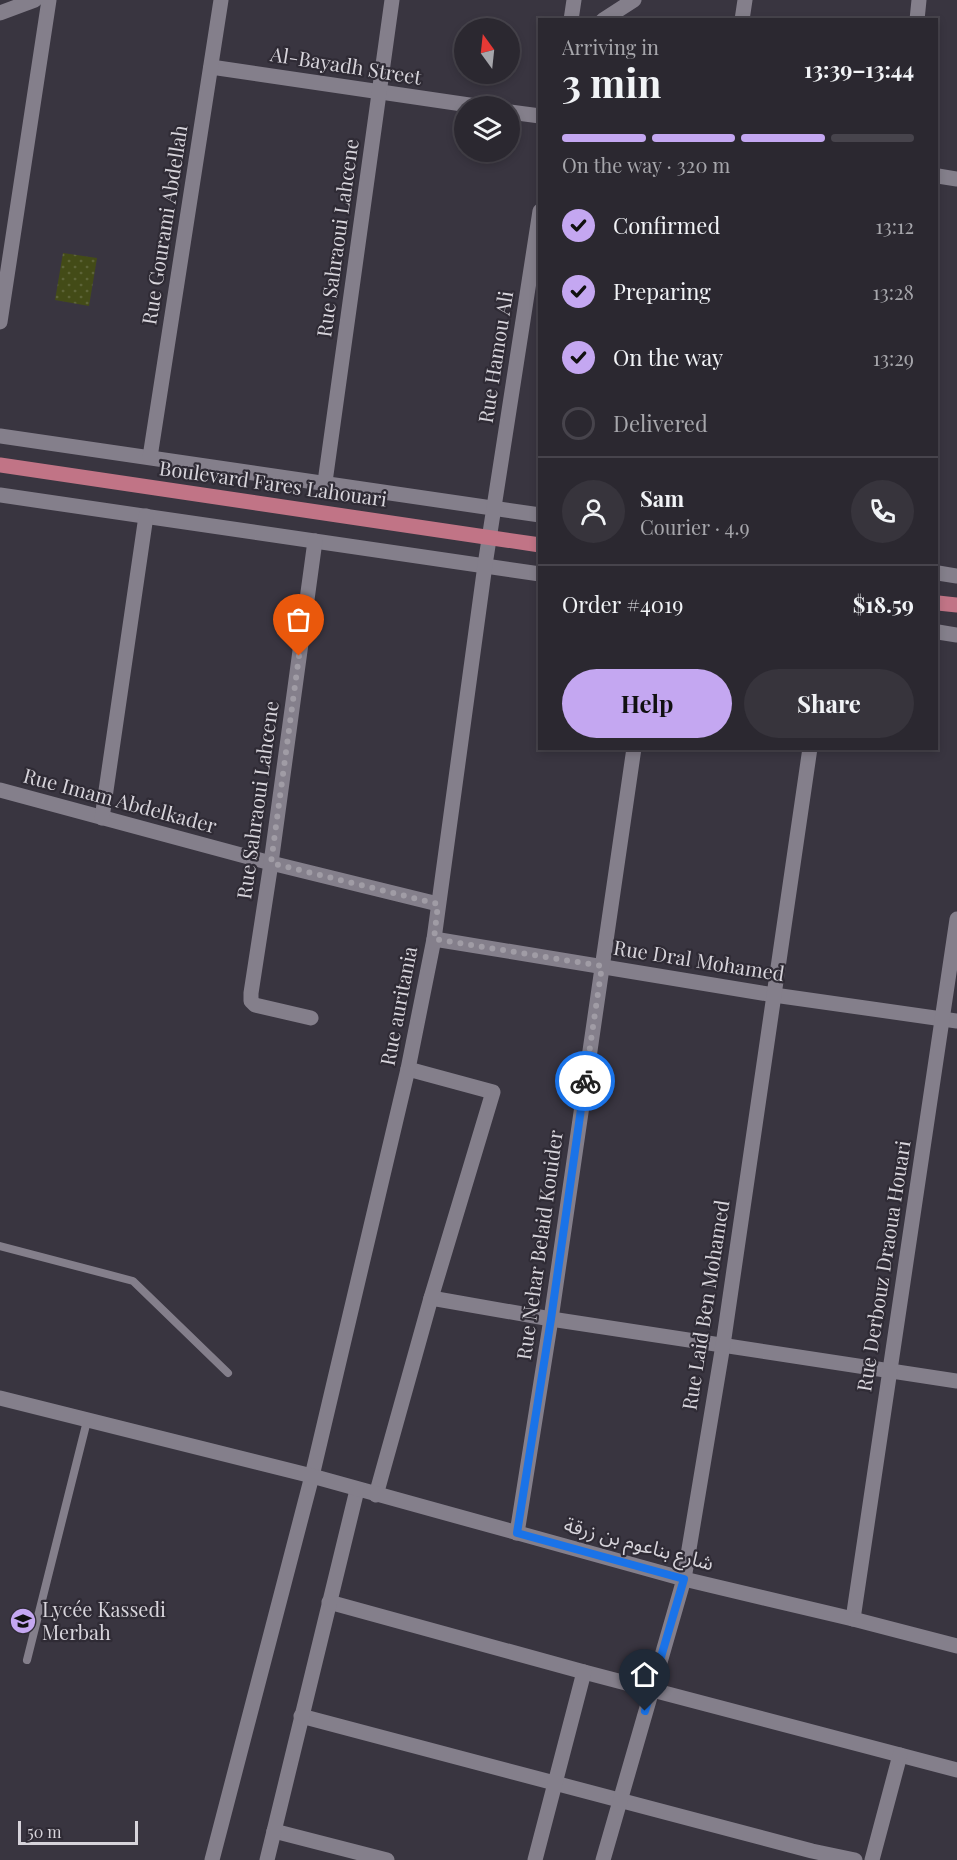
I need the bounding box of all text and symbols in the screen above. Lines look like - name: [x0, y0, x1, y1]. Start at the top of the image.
- north arrow: [454, 18, 520, 84]
- map controls: [454, 18, 520, 162]
- text: Arriving in: [562, 33, 659, 60]
- street label: Al-Bayadh Street: [268, 39, 425, 90]
- text: 13:39–13:44: [804, 54, 914, 84]
- text: 3 min: [562, 56, 661, 108]
- button: layers: [454, 96, 520, 162]
- street label: Rue Gourami Abdellah: [134, 123, 193, 327]
- street label: Rue Sahraoui Lahcene: [309, 137, 364, 339]
- text: On the way · 320 m: [562, 151, 730, 178]
- icon: check: [562, 209, 595, 242]
- text: Confirmed: [613, 210, 720, 240]
- text: 13:12: [876, 212, 914, 239]
- icon: check: [562, 275, 595, 308]
- text: Preparing: [613, 276, 711, 306]
- text: 13:28: [873, 278, 914, 305]
- street label: Rue Hamou Ali: [471, 289, 518, 425]
- icon: check: [562, 341, 595, 374]
- text: On the way: [613, 342, 723, 372]
- text: 13:29: [873, 344, 914, 371]
- text: Delivered: [613, 408, 708, 438]
- street label: Boulevard Fares Lahouari: [158, 453, 389, 512]
- button: person: [562, 480, 625, 543]
- button: phone: [851, 480, 914, 543]
- text: Sam: [640, 483, 684, 513]
- text: Courier · 4.9: [640, 513, 750, 540]
- text: Order #4019: [562, 589, 683, 619]
- text: $18.59: [853, 589, 914, 619]
- pin: [273, 594, 324, 656]
- icon: bag: [282, 603, 315, 636]
- button: Help: [562, 669, 732, 738]
- button: Share: [744, 669, 914, 738]
- street label: Rue Sahraoui Lahcene: [229, 699, 284, 901]
- street label: Rue Imam Abdelkader: [21, 761, 220, 838]
- street label: Rue Dral Mohamed: [612, 933, 787, 986]
- street label: Rue auritania: [373, 944, 422, 1068]
- courier: [555, 1051, 615, 1111]
- icon: bike: [569, 1065, 602, 1098]
- street label: Rue Nehar Belaid Kouider: [509, 1128, 568, 1361]
- street label: Rue Derbouz Draoua Houari: [849, 1138, 916, 1393]
- street label: Rue Laid Ben Mohamed: [675, 1197, 735, 1412]
- street label: شارع بناعوم بن زرقة: [561, 1510, 717, 1578]
- place label: Lycée Kassedi Merbah: [42, 1595, 166, 1645]
- school or university icon: Lycée Kassedi Merbah: [8, 1606, 38, 1636]
- pin: [619, 1649, 670, 1711]
- icon: home: [628, 1658, 661, 1691]
- scale bar: [18, 1818, 138, 1846]
- text: 50 m: [27, 1821, 61, 1842]

